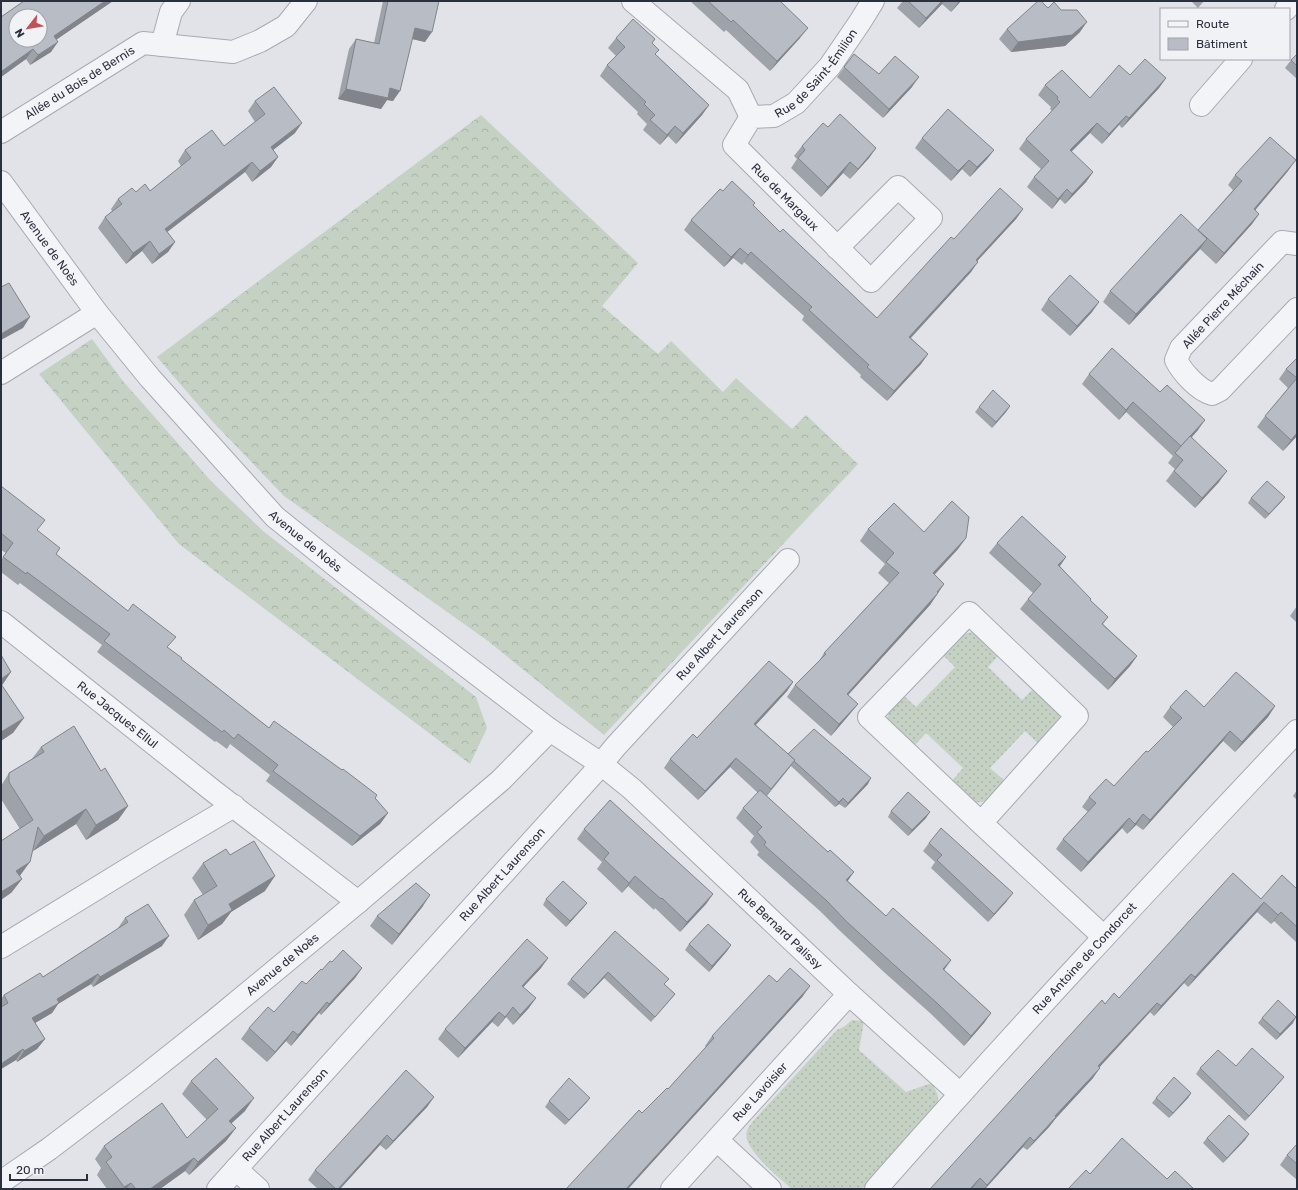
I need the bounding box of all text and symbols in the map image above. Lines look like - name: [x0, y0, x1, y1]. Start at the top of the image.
- north arrow: [8, 8, 48, 48]
- legend: [1160, 8, 1290, 60]
- text: Route: [1196, 17, 1230, 31]
- text: N: [12, 26, 27, 40]
- street label: Rue de Saint-Émilion: [772, 26, 860, 121]
- text: Bâtiment: [1196, 37, 1248, 51]
- street label: Allée du Bois de Bernis: [22, 43, 137, 122]
- street label: Rue de Margaux: [748, 160, 822, 234]
- street label: Avenue de Noès: [17, 208, 82, 289]
- street label: Allée Pierre Méchain: [1179, 259, 1267, 351]
- street label: Avenue de Noès: [266, 508, 345, 575]
- street label: Rue Albert Laurenson: [673, 585, 766, 683]
- street label: Rue Jacques Ellul: [74, 678, 161, 751]
- street label: Rue Albert Laurenson: [457, 825, 548, 924]
- street label: Rue Bernard Palissy: [735, 886, 826, 973]
- street label: Rue Antoine de Condorcet: [1030, 900, 1140, 1017]
- street label: Avenue de Noès: [243, 930, 322, 998]
- street label: Rue Lavoisier: [730, 1059, 791, 1124]
- street label: Rue Albert Laurenson: [239, 1065, 331, 1164]
- scale bar: [10, 1156, 87, 1182]
- text: 20 m: [16, 1163, 44, 1177]

